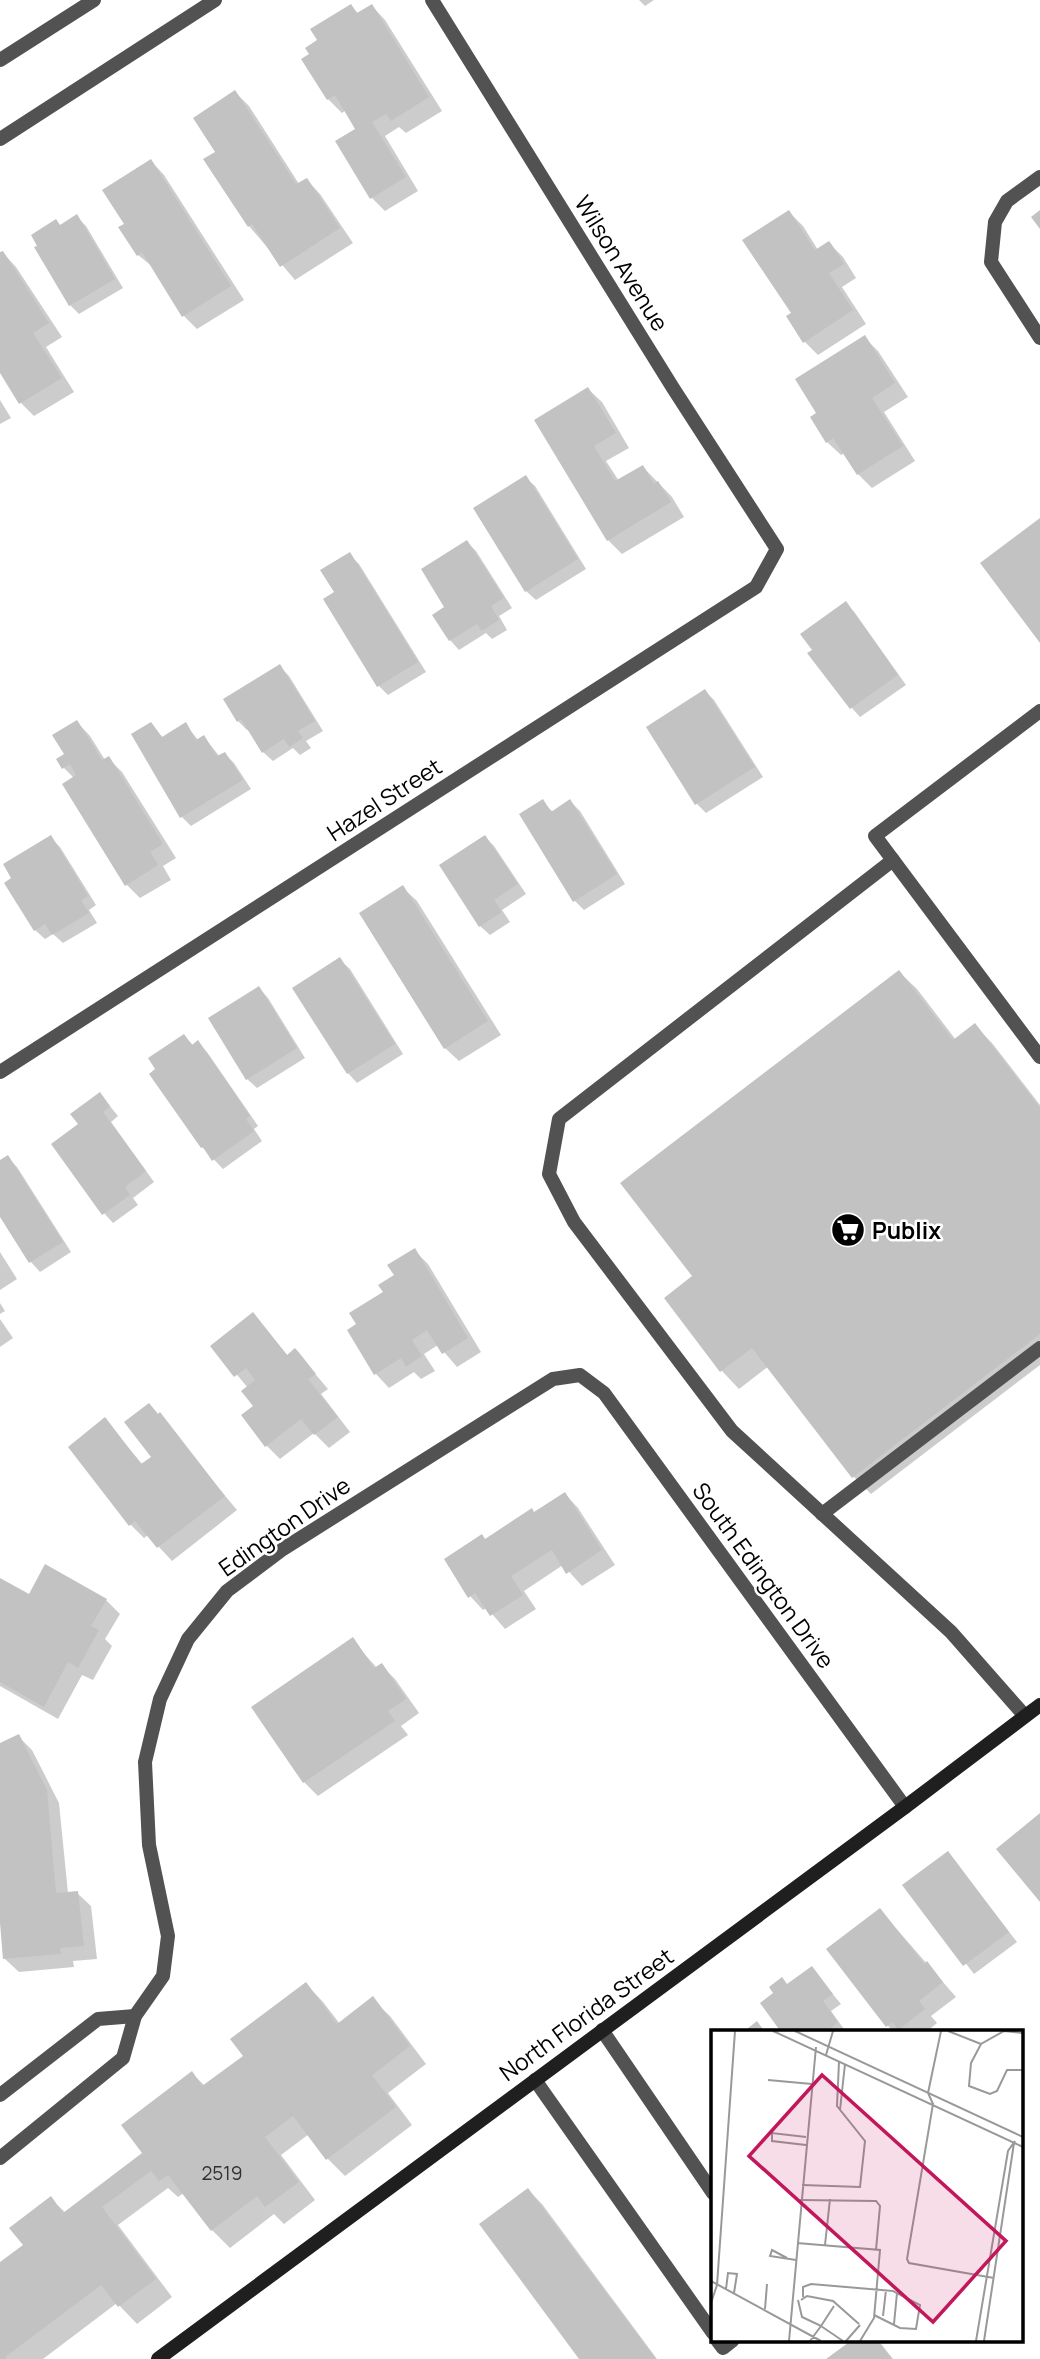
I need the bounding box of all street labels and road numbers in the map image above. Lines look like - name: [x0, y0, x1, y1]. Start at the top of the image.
- street label: Wilson Avenue: [567, 189, 677, 337]
- street label: Hazel Street: [320, 750, 448, 848]
- street label: Edington Drive: [212, 1469, 356, 1583]
- street label: South Edington Drive: [686, 1476, 842, 1674]
- street label: North Florida Street: [493, 1940, 679, 2088]

